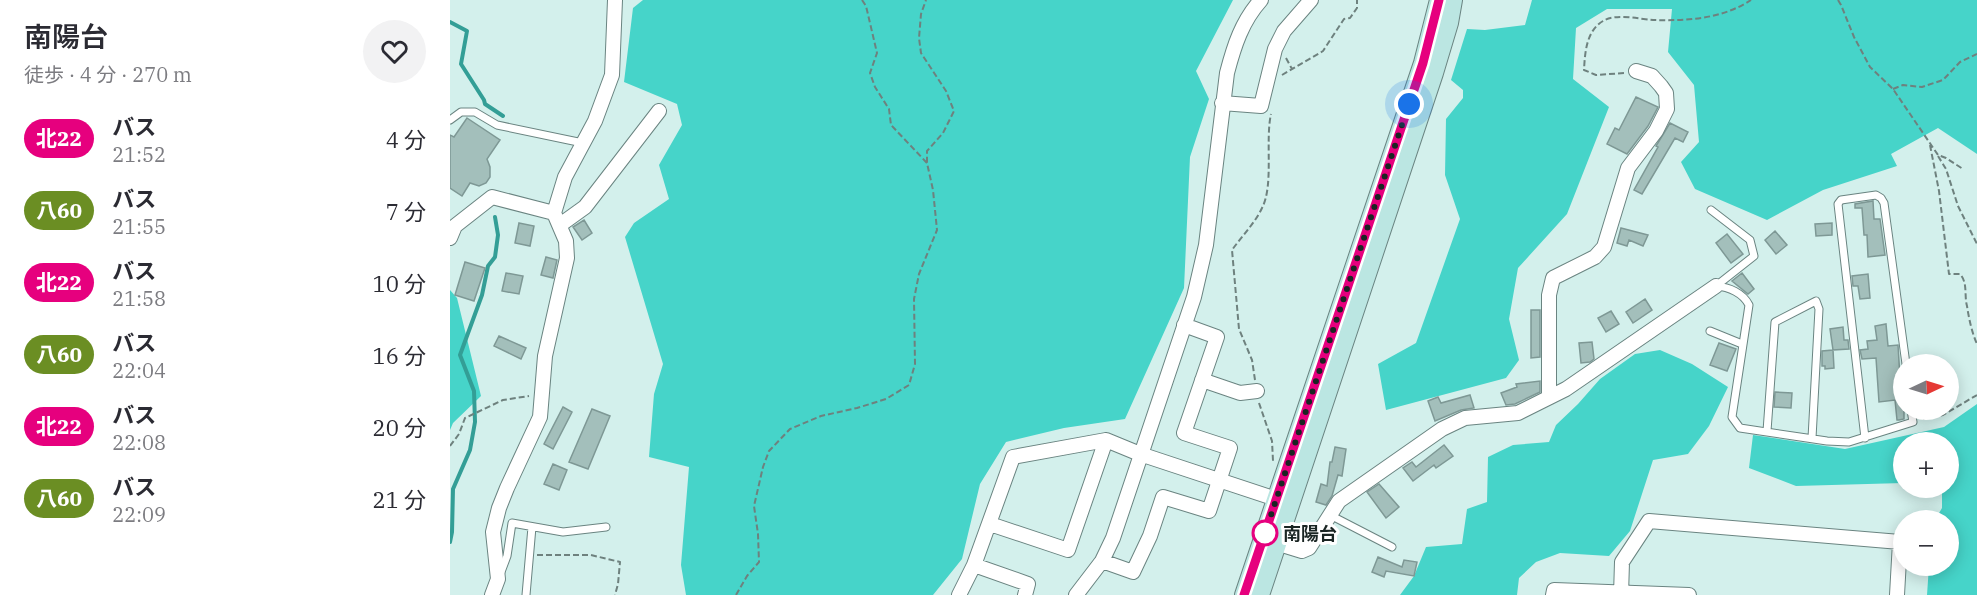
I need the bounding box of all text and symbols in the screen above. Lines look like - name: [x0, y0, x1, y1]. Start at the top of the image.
- text: 南陽台: [24, 18, 108, 55]
- button: heart: [363, 20, 426, 83]
- text: 徒歩 · 4 分 · 270 m: [24, 61, 192, 88]
- your location: [1394, 89, 1424, 119]
- text: バス: [112, 112, 156, 141]
- text: 北22: [36, 124, 82, 152]
- text: 4 分: [386, 125, 426, 154]
- text: 21:52: [112, 141, 166, 168]
- text: バス: [112, 184, 156, 213]
- text: 八60: [36, 196, 82, 224]
- text: 7 分: [386, 197, 426, 226]
- text: 21:55: [112, 213, 166, 240]
- text: バス: [112, 256, 156, 285]
- text: 北22: [36, 268, 82, 296]
- text: 10 分: [372, 269, 426, 298]
- text: 21:58: [112, 285, 166, 312]
- text: バス: [112, 328, 156, 357]
- text: 八60: [36, 340, 82, 368]
- text: 16 分: [372, 341, 426, 370]
- north arrow: [1893, 354, 1959, 420]
- map controls: [1893, 354, 1959, 576]
- text: 22:04: [112, 357, 166, 384]
- text: バス: [112, 400, 156, 429]
- text: 北22: [36, 412, 82, 440]
- text: 20 分: [372, 413, 426, 442]
- text: 22:08: [112, 429, 166, 456]
- button: +: [1893, 432, 1959, 498]
- text: バス: [112, 472, 156, 501]
- text: 八60: [36, 484, 82, 512]
- text: 21 分: [372, 485, 426, 514]
- text: 22:09: [112, 501, 166, 528]
- button: −: [1893, 510, 1959, 576]
- marker: 南陽台: [1252, 520, 1278, 546]
- place label: 南陽台: [1283, 522, 1337, 545]

